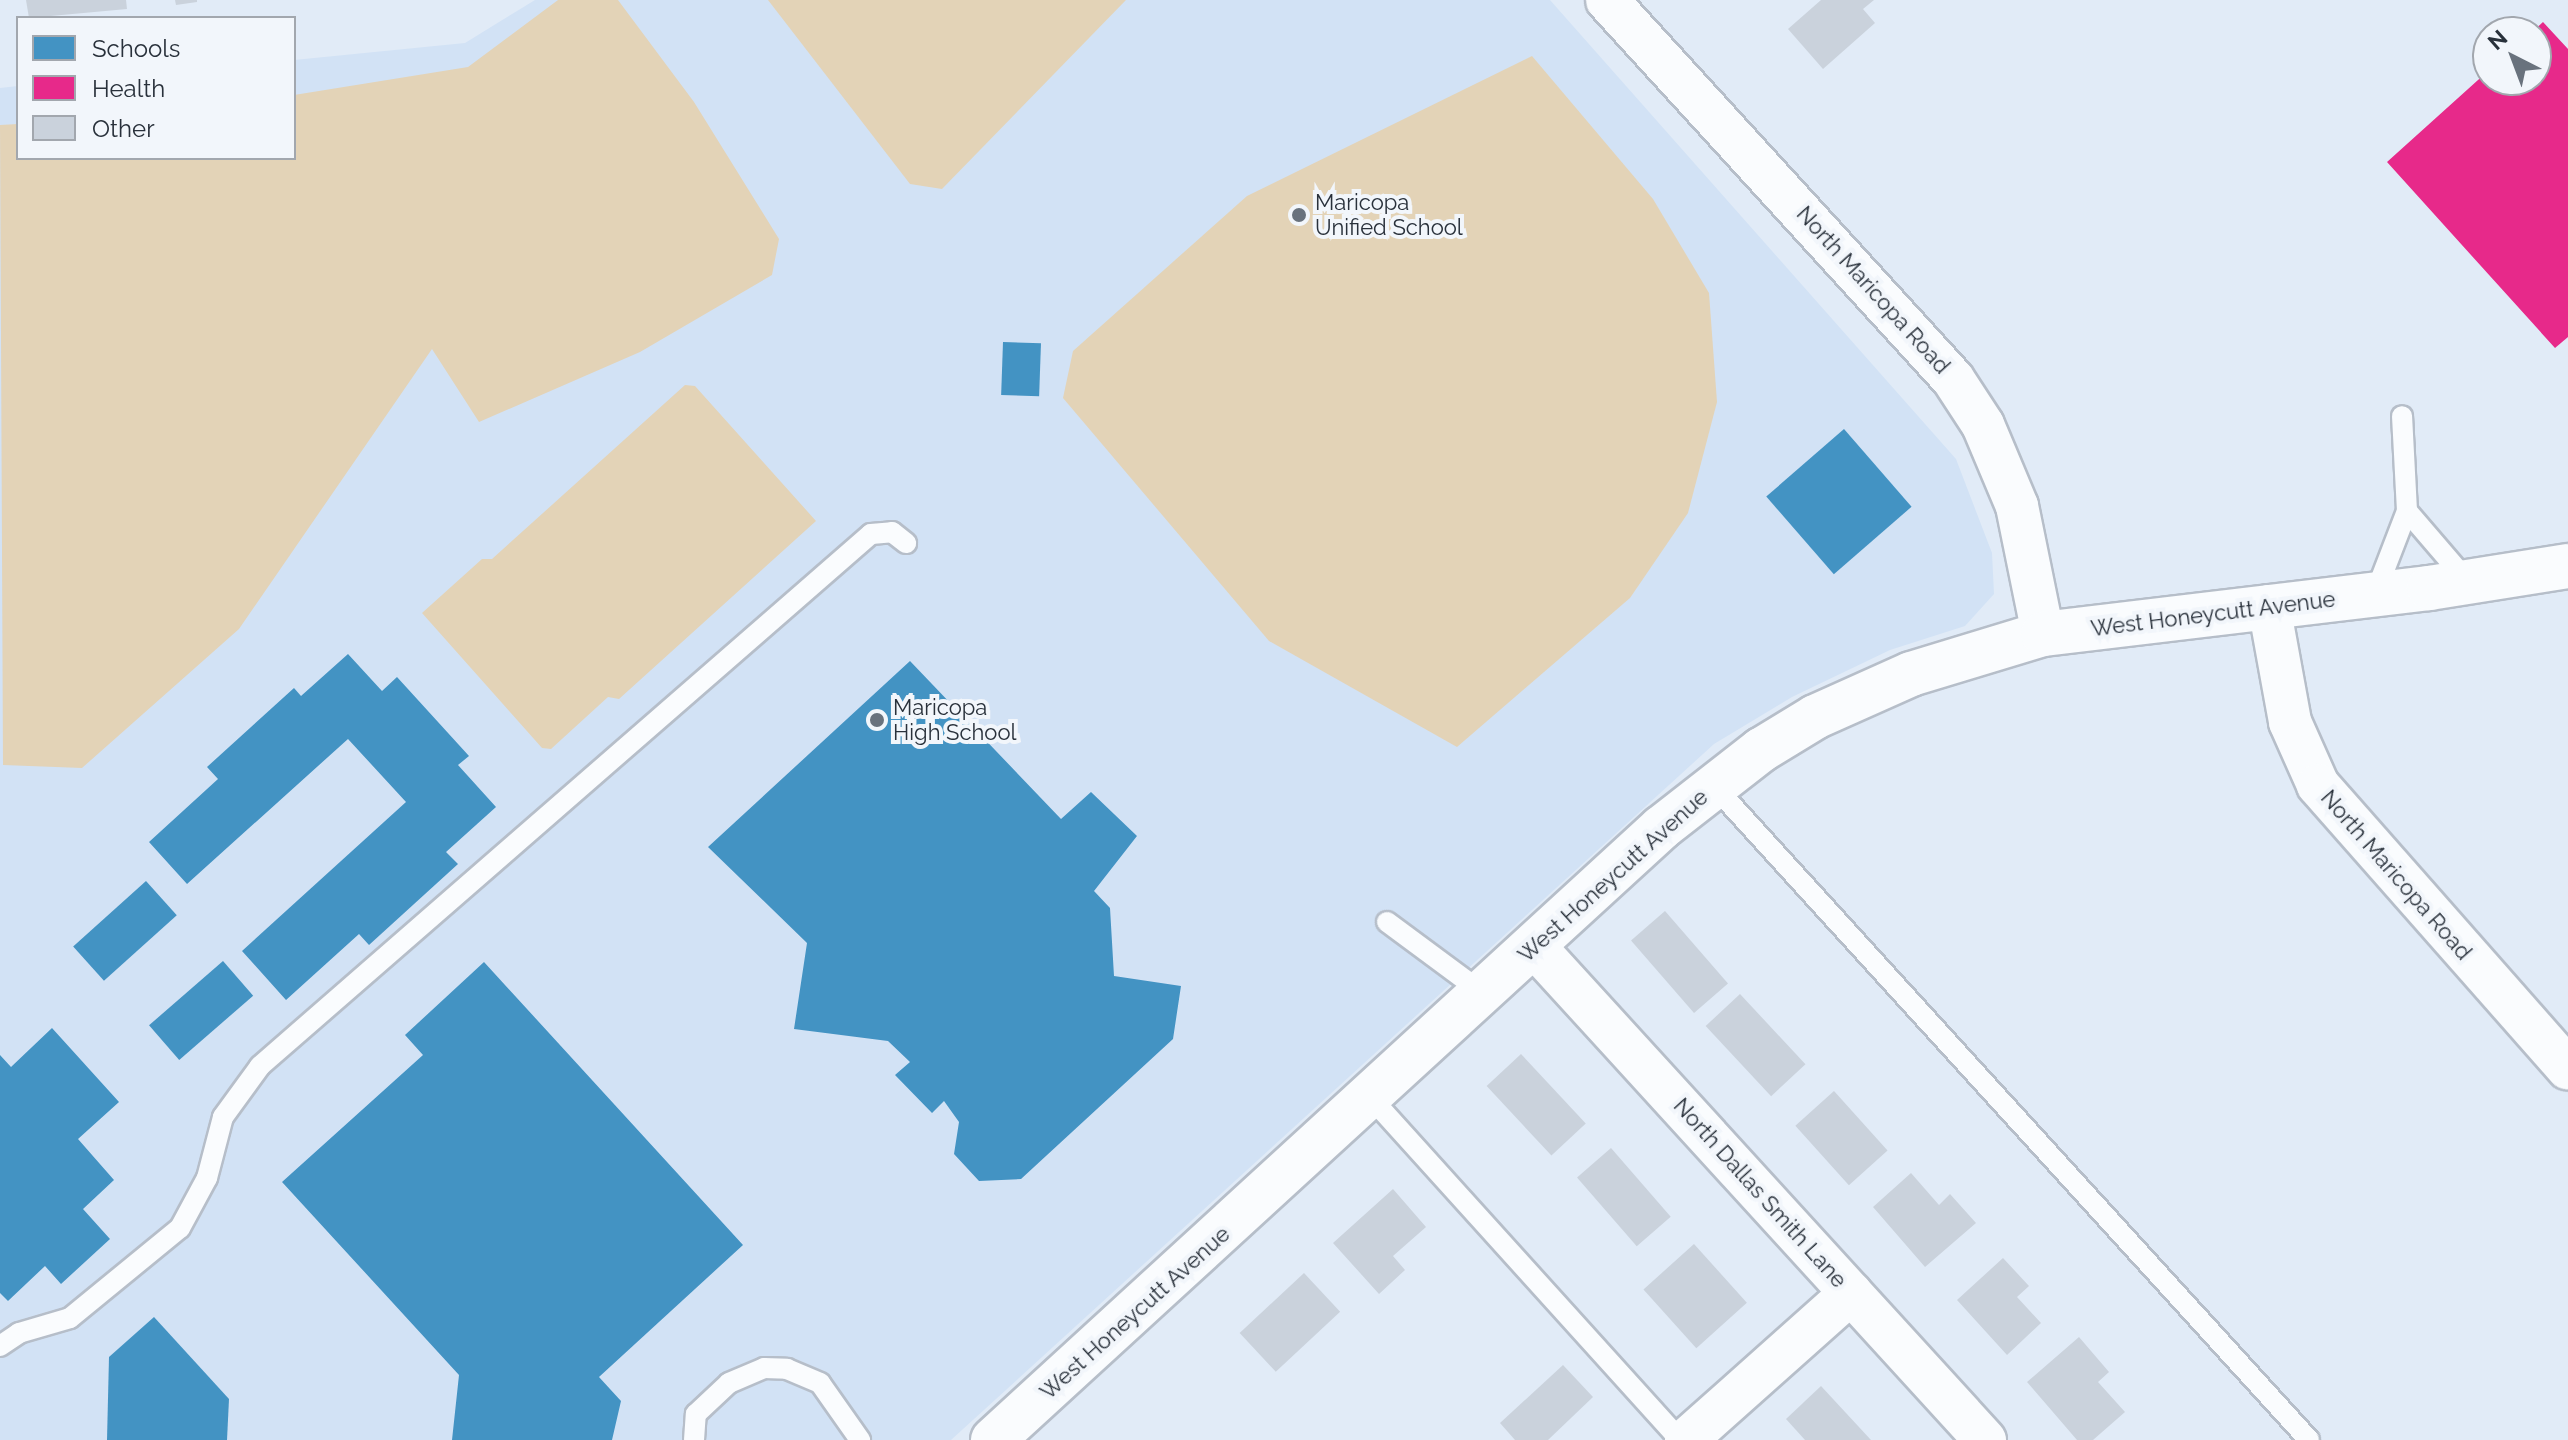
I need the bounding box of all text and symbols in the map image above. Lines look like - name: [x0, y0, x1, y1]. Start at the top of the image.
- legend: [16, 16, 296, 160]
- north arrow: [2472, 16, 2552, 96]
- text: N: [2482, 24, 2512, 55]
- text: Schools: [92, 34, 180, 63]
- text: Health: [92, 74, 165, 103]
- text: Other: [92, 114, 155, 143]
- place label: Maricopa Unified School: [1315, 189, 1463, 240]
- street label: North Maricopa Road: [1791, 201, 1955, 379]
- marker: Maricopa Unified School: [1290, 206, 1308, 224]
- street label: West Honeycutt Avenue: [2089, 586, 2337, 642]
- place label: Maricopa High School: [893, 694, 1016, 746]
- marker: Maricopa High School: [868, 711, 886, 729]
- street label: West Honeycutt Avenue: [1512, 784, 1714, 968]
- street label: North Maricopa Road: [2315, 785, 2477, 965]
- street label: North Dallas Smith Lane: [1668, 1093, 1852, 1293]
- street label: West Honeycutt Avenue: [1034, 1221, 1236, 1405]

